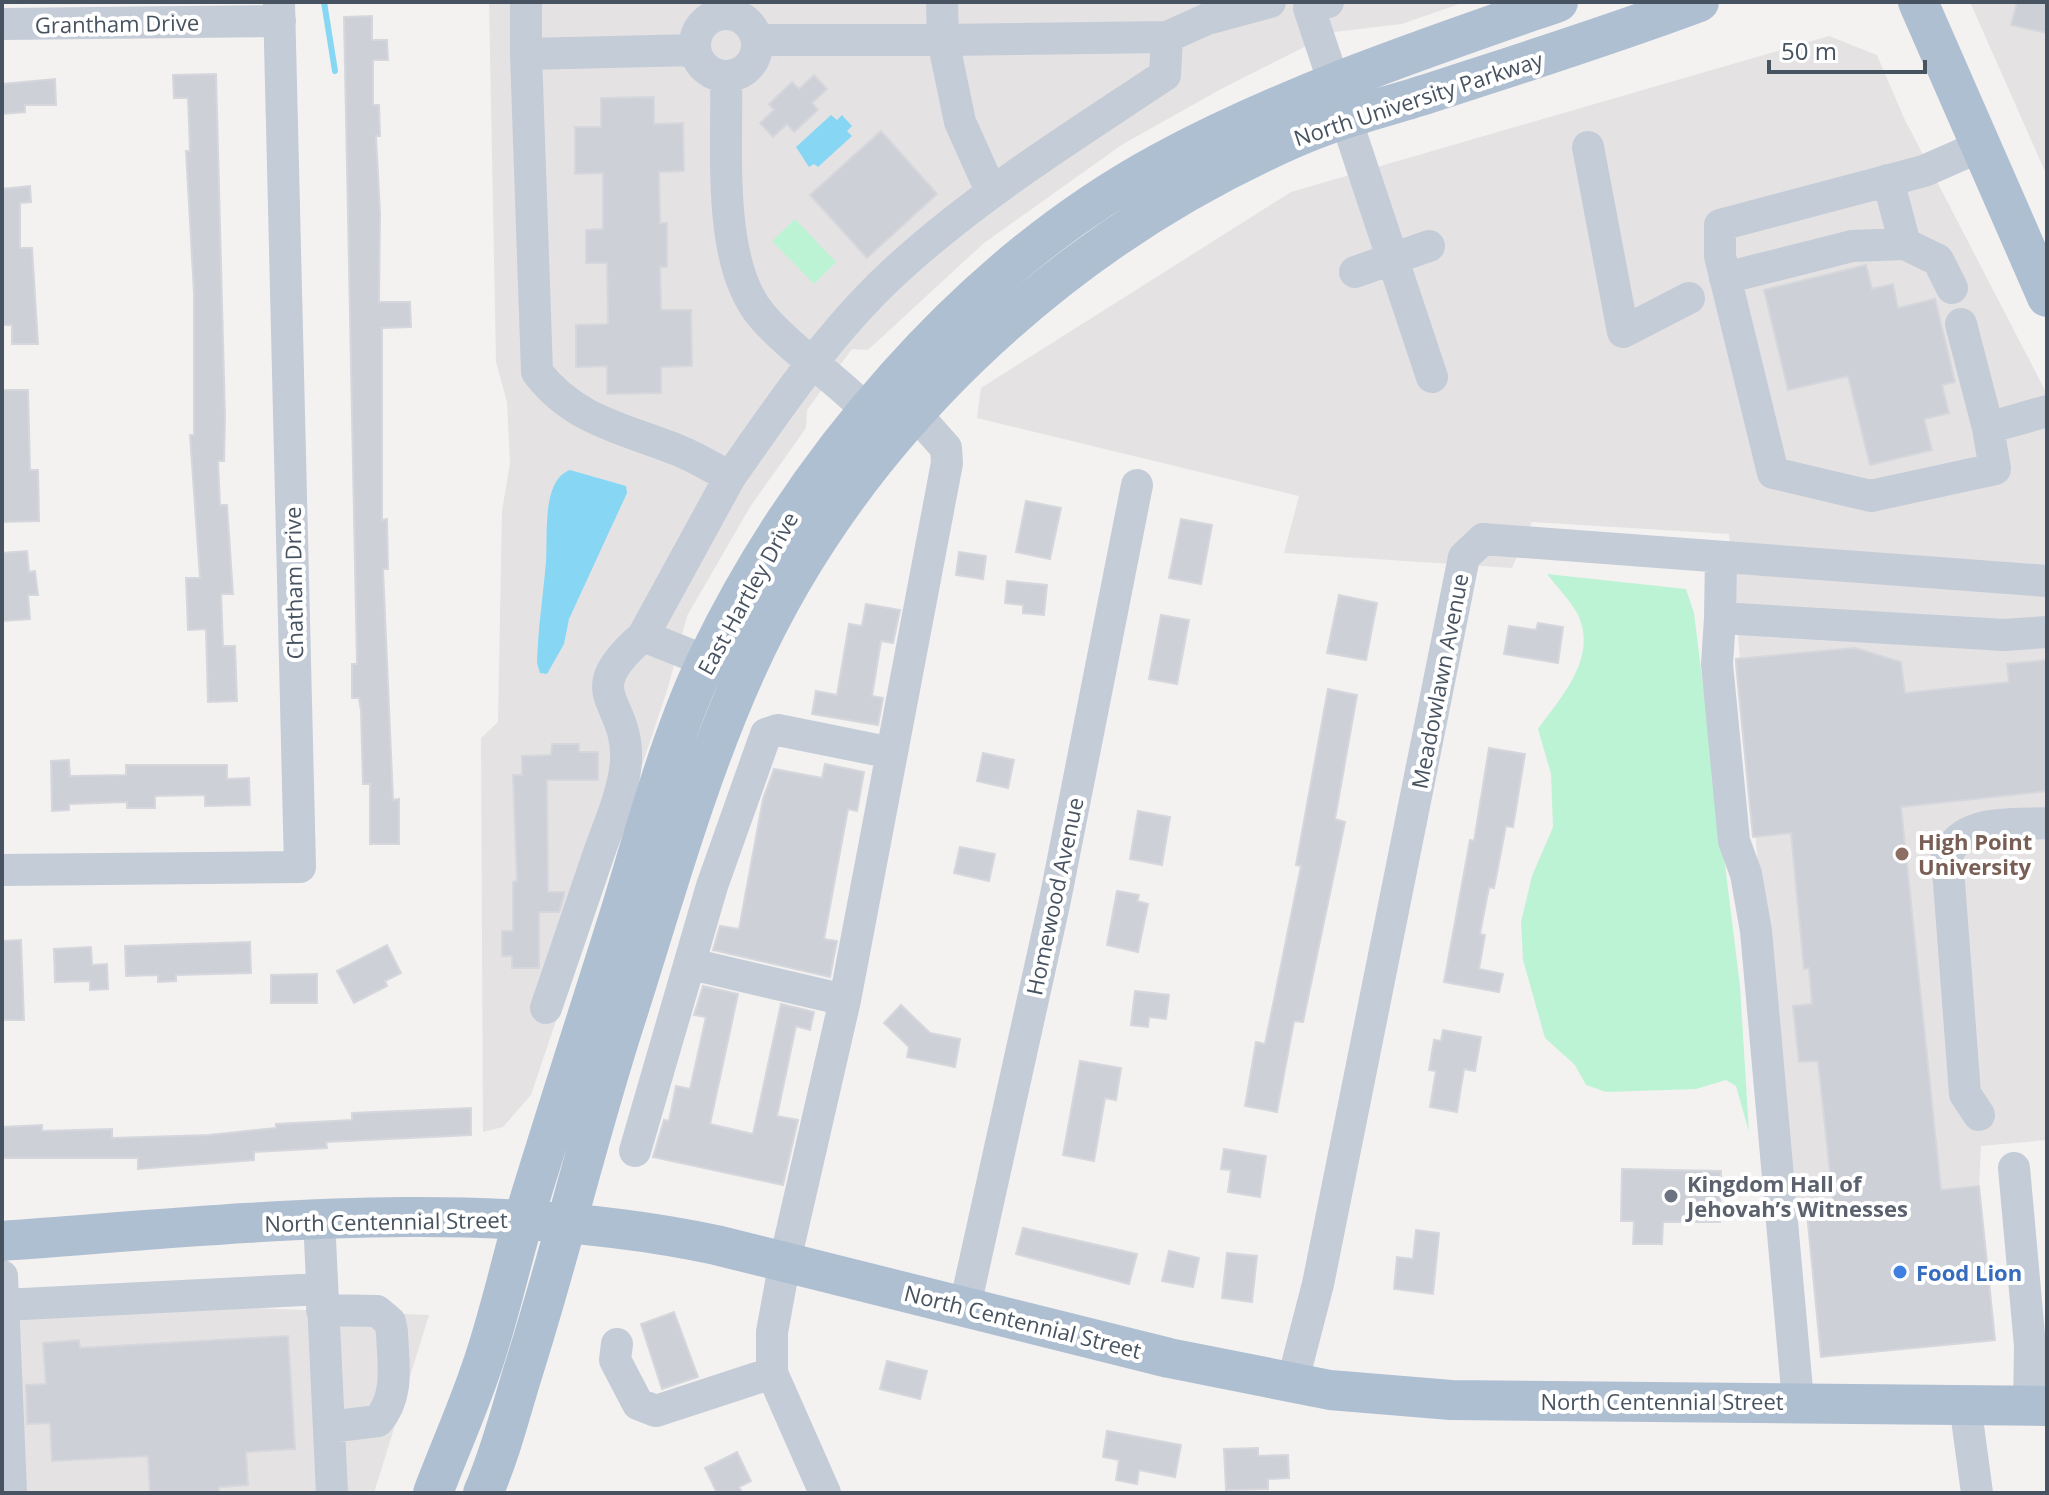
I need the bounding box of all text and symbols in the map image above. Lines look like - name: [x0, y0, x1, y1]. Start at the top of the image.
- street label: Grantham Drive: [35, 7, 199, 39]
- scale bar: [1769, 24, 1925, 74]
- text: 50 m: [1781, 34, 1837, 67]
- street label: North University Parkway: [1290, 43, 1547, 152]
- street label: Chatham Drive: [277, 506, 309, 660]
- street label: East Hartley Drive: [690, 506, 804, 680]
- street label: Meadowlawn Avenue: [1403, 571, 1475, 791]
- street label: Homewood Avenue: [1018, 794, 1090, 998]
- place label: High Point University: [1918, 826, 2032, 881]
- marker: High Point University: [1893, 845, 1911, 863]
- place label: Kingdom Hall of Jehovah’s Witnesses: [1685, 1168, 1908, 1223]
- marker: Kingdom Hall of Jehovah’s Witnesses: [1662, 1187, 1680, 1205]
- street label: North Centennial Street: [264, 1204, 508, 1238]
- place label: Food Lion: [1916, 1257, 2022, 1287]
- marker: Food Lion: [1891, 1263, 1909, 1281]
- street label: North Centennial Street: [901, 1277, 1145, 1365]
- street label: North Centennial Street: [1540, 1386, 1784, 1416]

